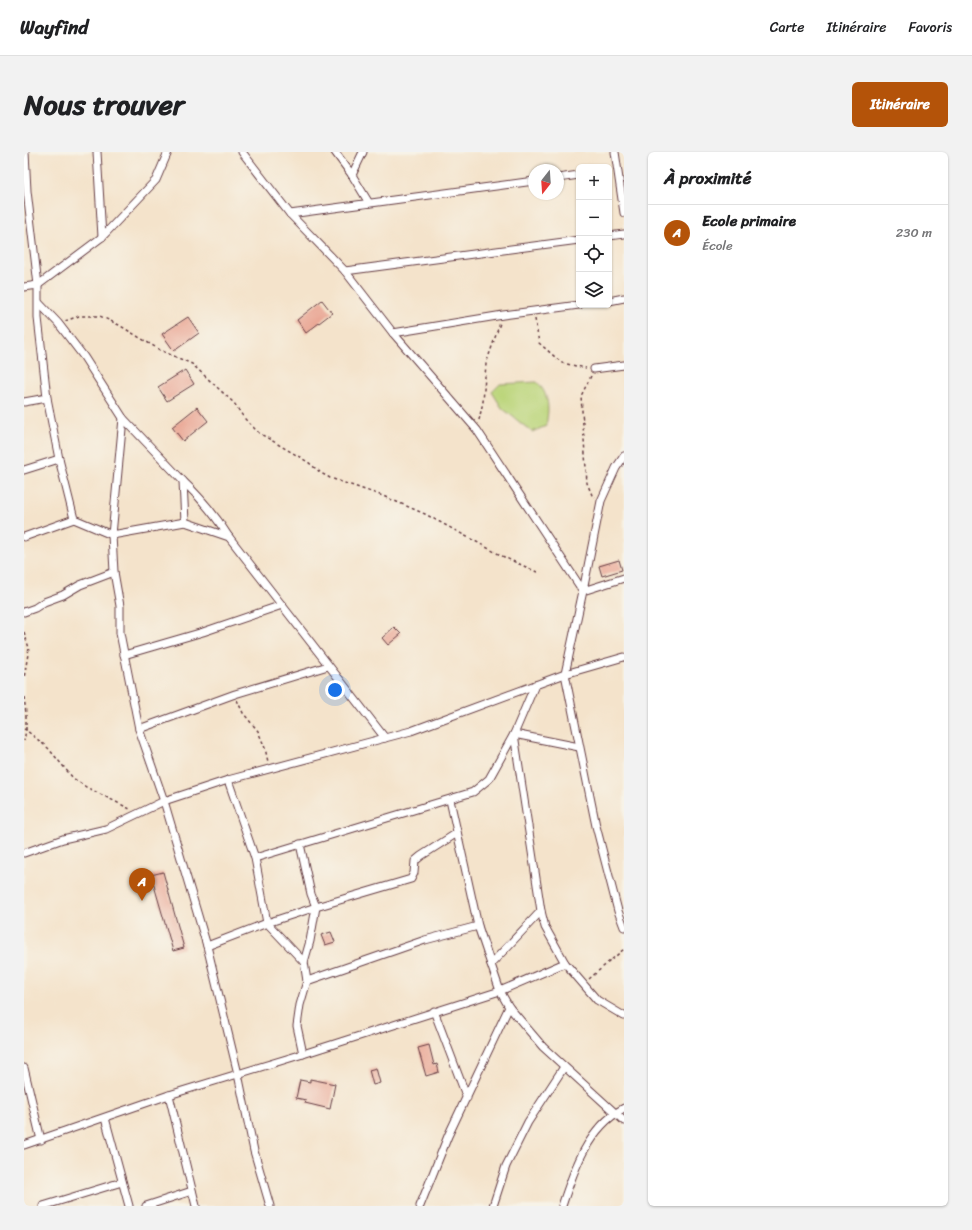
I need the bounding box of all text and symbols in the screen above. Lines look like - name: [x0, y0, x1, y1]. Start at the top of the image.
- text: Wayfind: [20, 11, 88, 44]
- text: Carte: [770, 15, 805, 40]
- text: Itinéraire: [827, 15, 886, 40]
- text: Favoris: [908, 15, 952, 40]
- text: Nous trouver: [24, 80, 184, 129]
- button: Itinéraire: [852, 82, 948, 127]
- text: À proximité: [664, 163, 751, 193]
- north arrow: [528, 164, 564, 200]
- map controls: [576, 164, 612, 308]
- button: +: [576, 164, 612, 200]
- button: −: [576, 200, 612, 236]
- text: Ecole primaire: [702, 208, 796, 234]
- text: A: [673, 221, 681, 244]
- text: 230 m: [896, 221, 932, 244]
- text: École: [702, 234, 733, 257]
- button: locate: [576, 236, 612, 272]
- button: layers: [576, 272, 612, 308]
- your location: [325, 680, 345, 700]
- pin: A: [129, 868, 155, 901]

